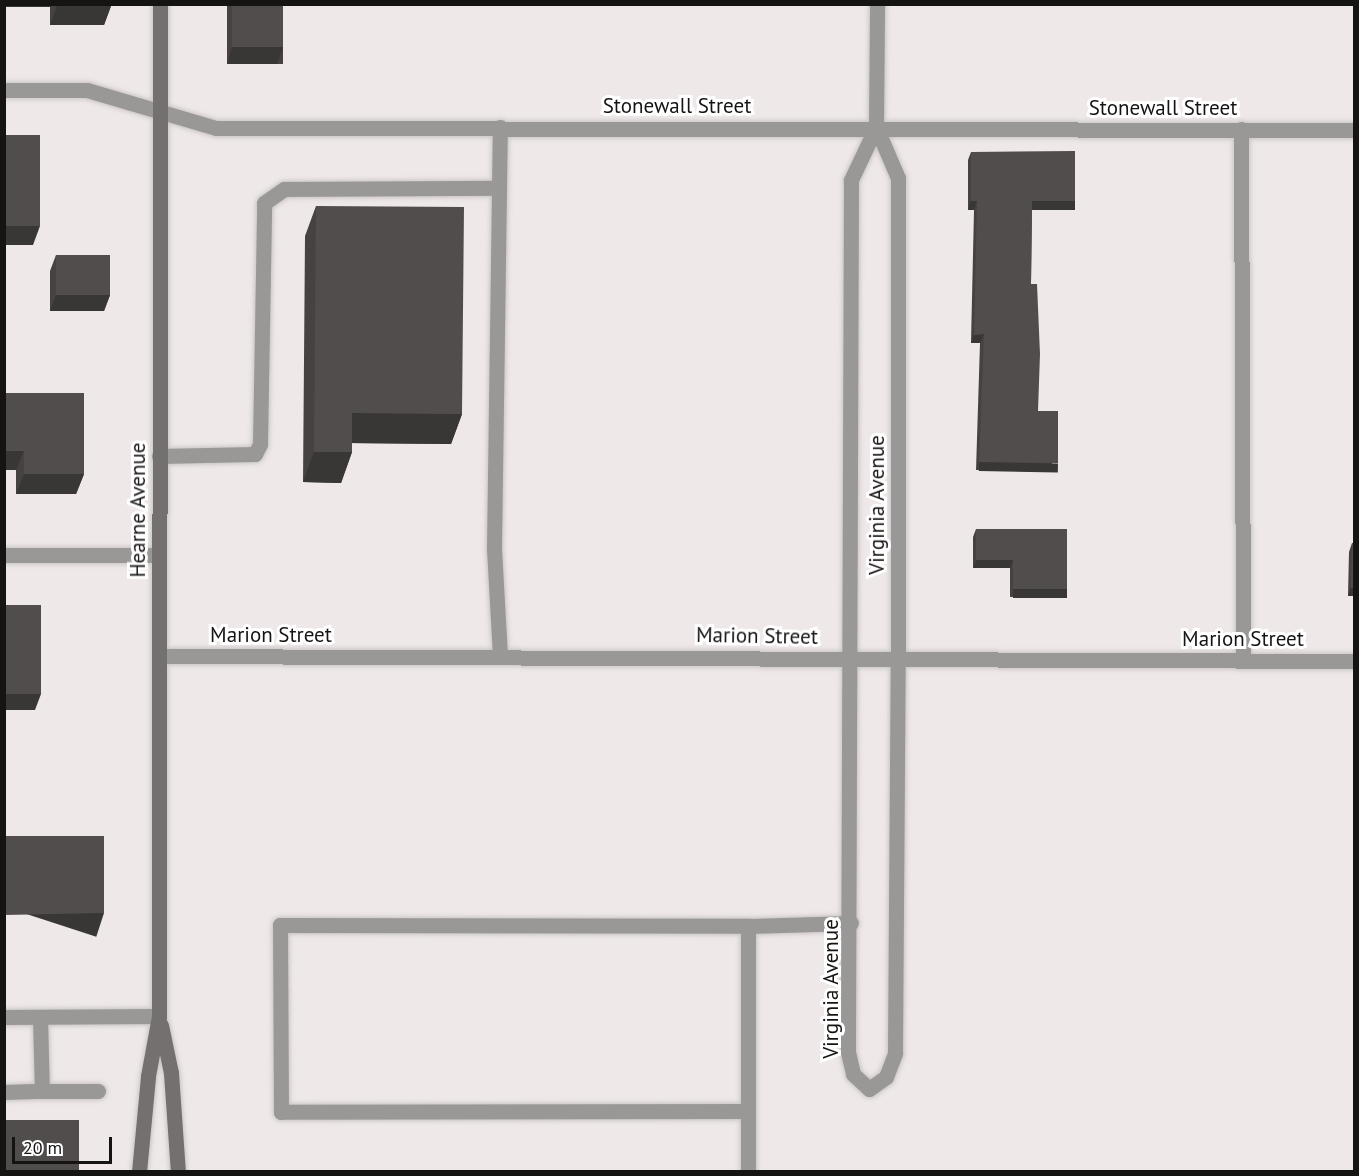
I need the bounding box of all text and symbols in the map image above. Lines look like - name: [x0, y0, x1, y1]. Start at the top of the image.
- street label: Stonewall Street: [603, 93, 751, 119]
- street label: Stonewall Street: [1089, 95, 1237, 121]
- street label: Virginia Avenue: [864, 435, 890, 575]
- street label: Hearne Avenue: [125, 442, 151, 578]
- street label: Marion Street: [210, 622, 332, 648]
- street label: Marion Street: [696, 622, 818, 650]
- street label: Marion Street: [1182, 626, 1304, 652]
- street label: Virginia Avenue: [818, 919, 844, 1059]
- scale bar: [15, 1125, 116, 1163]
- text: 20 m: [23, 1136, 62, 1159]

